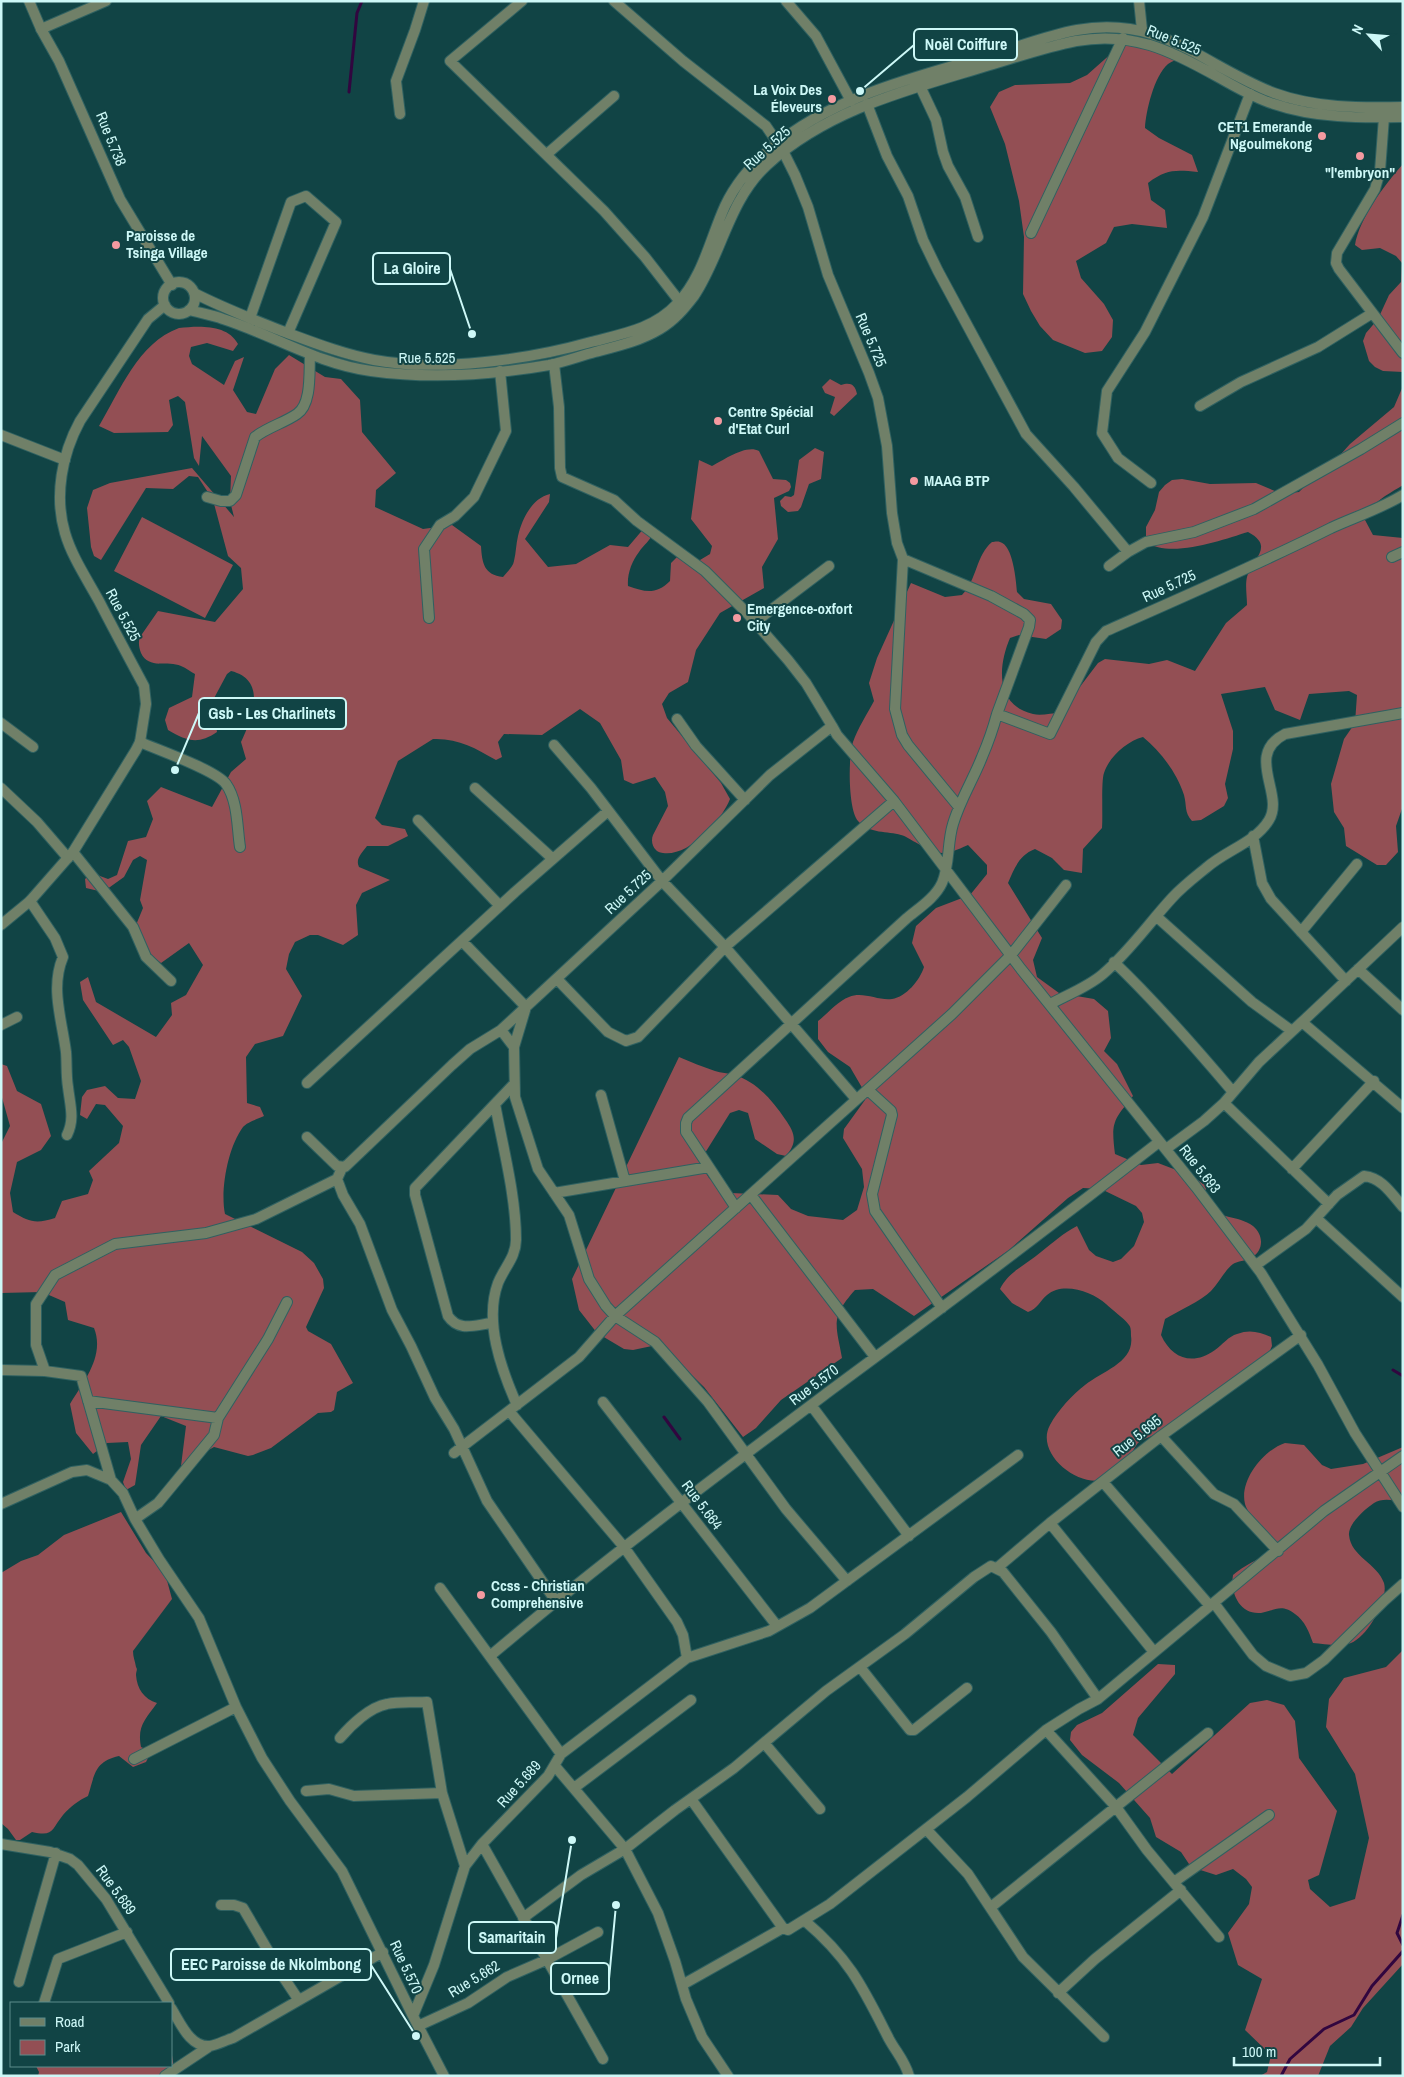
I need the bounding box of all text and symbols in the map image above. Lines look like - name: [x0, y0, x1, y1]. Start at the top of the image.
- north arrow: [1344, 10, 1394, 60]
- street label: Rue 5.525: [1144, 19, 1205, 60]
- text: N: [1347, 22, 1367, 37]
- callout: Noël Coiffure: [914, 29, 1017, 60]
- text: Noël Coiffure: [925, 33, 1007, 55]
- place label: La Voix Des Éleveurs: [753, 79, 822, 117]
- marker: La Voix Des Éleveurs: [826, 93, 838, 105]
- street label: Rue 5.738: [91, 109, 132, 169]
- place label: CET1 Emerande Ngoulmekong: [1218, 116, 1312, 154]
- street label: Rue 5.525: [739, 121, 795, 174]
- marker: CET1 Emerande Ngoulmekong: [1316, 130, 1328, 142]
- marker: "l'embryon": [1354, 150, 1366, 162]
- place label: "l'embryon": [1325, 162, 1395, 183]
- place label: Paroisse de Tsinga Village: [126, 225, 208, 263]
- marker: Paroisse de Tsinga Village: [110, 239, 122, 251]
- callout: La Gloire: [373, 253, 450, 284]
- text: La Gloire: [384, 257, 440, 279]
- street label: Rue 5.725: [851, 310, 892, 370]
- street label: Rue 5.525: [399, 347, 456, 368]
- place label: Centre Spécial d'Etat Curl: [728, 401, 813, 439]
- marker: Centre Spécial d'Etat Curl: [712, 415, 724, 427]
- place label: MAAG BTP: [924, 470, 990, 491]
- marker: MAAG BTP: [908, 475, 920, 487]
- street label: Rue 5.725: [1139, 564, 1199, 607]
- street label: Rue 5.525: [101, 585, 146, 645]
- place label: Emergence-oxfort City: [747, 598, 852, 636]
- marker: Emergence-oxfort City: [731, 612, 743, 624]
- callout: Gsb - Les Charlinets: [199, 698, 346, 729]
- text: Gsb - Les Charlinets: [208, 702, 336, 724]
- street label: Rue 5.725: [600, 864, 656, 919]
- street label: Rue 5.693: [1175, 1140, 1226, 1198]
- street label: Rue 5.570: [785, 1359, 843, 1410]
- street label: Rue 5.695: [1108, 1410, 1166, 1461]
- street label: Rue 5.664: [677, 1476, 728, 1534]
- place label: Ccss - Christian Comprehensive: [491, 1575, 585, 1613]
- marker: Ccss - Christian Comprehensive: [475, 1589, 487, 1601]
- street label: Rue 5.689: [492, 1755, 546, 1812]
- street label: Rue 5.689: [91, 1861, 142, 1919]
- callout: Samaritain: [469, 1922, 556, 1953]
- text: Samaritain: [478, 1926, 546, 1948]
- street label: Rue 5.570: [385, 1937, 428, 1997]
- callout: EEC Paroisse de Nkolmbong: [171, 1949, 371, 1980]
- text: EEC Paroisse de Nkolmbong: [181, 1953, 361, 1975]
- street label: Rue 5.662: [444, 1955, 504, 2002]
- callout: Ornee: [551, 1963, 609, 1994]
- text: Ornee: [561, 1967, 599, 1989]
- legend: [10, 2002, 172, 2067]
- text: Road: [55, 2011, 84, 2032]
- scale bar: [1234, 2034, 1380, 2066]
- text: Park: [55, 2036, 81, 2057]
- text: 100 m: [1242, 2041, 1276, 2062]

